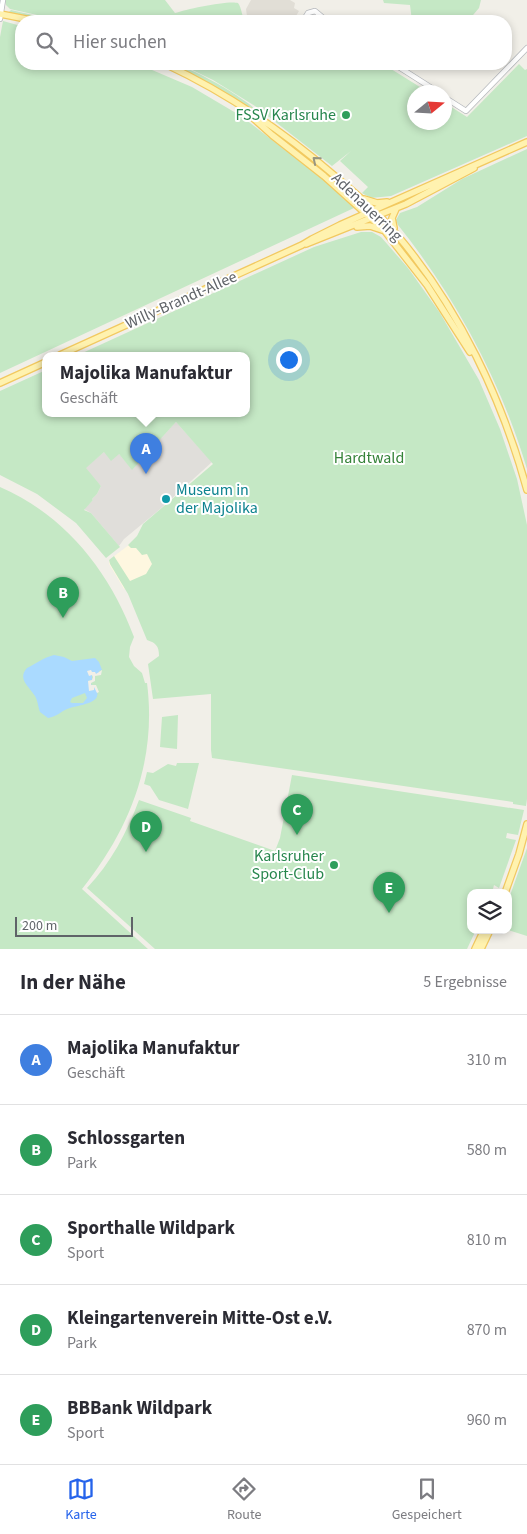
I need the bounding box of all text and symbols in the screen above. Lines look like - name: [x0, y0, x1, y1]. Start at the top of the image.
- search box: [15, 15, 512, 70]
- icon: search: [33, 29, 61, 57]
- text: Hier suchen: [73, 29, 167, 56]
- north arrow: [407, 85, 452, 130]
- place label: FSSV Karlsruhe: [236, 104, 336, 126]
- marker: FSSV Karlsruhe: [340, 109, 352, 121]
- one-way arrow: [313, 157, 322, 165]
- street label: Adenauerring: [327, 168, 407, 246]
- street label: Willy-Brandt-Allee: [122, 266, 240, 334]
- your location: [276, 347, 302, 373]
- popup: [42, 352, 250, 417]
- text: Majolika Manufaktur: [60, 360, 232, 387]
- text: Geschäft: [60, 387, 118, 409]
- pin: A: [130, 433, 162, 474]
- park label: Hardtwald: [334, 447, 404, 469]
- place label: Museum in der Majolika: [176, 479, 258, 519]
- marker: Museum in der Majolika: [160, 493, 172, 505]
- pin: B: [47, 577, 79, 618]
- pin: C: [281, 794, 313, 835]
- pin: D: [130, 811, 162, 852]
- place label: Karlsruher Sport-Club: [252, 845, 324, 885]
- marker: Karlsruher Sport-Club: [328, 859, 340, 871]
- pin: E: [373, 872, 405, 913]
- map controls: [467, 889, 512, 934]
- button: layers: [467, 889, 512, 934]
- scale bar: [15, 914, 132, 937]
- text: 200 m: [22, 916, 57, 936]
- text: In der Nähe: [20, 967, 126, 997]
- text: 5 Ergebnisse: [423, 971, 507, 993]
- text: Majolika Manufaktur: [67, 1035, 240, 1062]
- text: A: [31, 1049, 41, 1071]
- text: 310 m: [467, 1049, 507, 1071]
- text: Geschäft: [67, 1062, 125, 1084]
- text: Schlossgarten: [67, 1125, 185, 1152]
- text: B: [31, 1139, 41, 1161]
- text: 580 m: [467, 1139, 507, 1161]
- text: Park: [67, 1152, 97, 1174]
- text: Sporthalle Wildpark: [67, 1215, 235, 1242]
- text: C: [31, 1229, 41, 1251]
- text: 810 m: [467, 1229, 507, 1251]
- text: Sport: [67, 1242, 104, 1264]
- text: Kleingartenverein Mitte-Ost e.V.: [67, 1305, 333, 1332]
- text: D: [31, 1319, 41, 1341]
- text: 870 m: [467, 1319, 507, 1341]
- text: Park: [67, 1332, 97, 1354]
- text: BBBank Wildpark: [67, 1395, 212, 1422]
- text: E: [32, 1409, 40, 1431]
- text: 960 m: [467, 1409, 507, 1431]
- text: Sport: [67, 1422, 104, 1444]
- tab: Karte: [65, 1475, 97, 1525]
- tab: Route: [227, 1475, 261, 1525]
- tab: Gespeichert: [392, 1475, 462, 1525]

